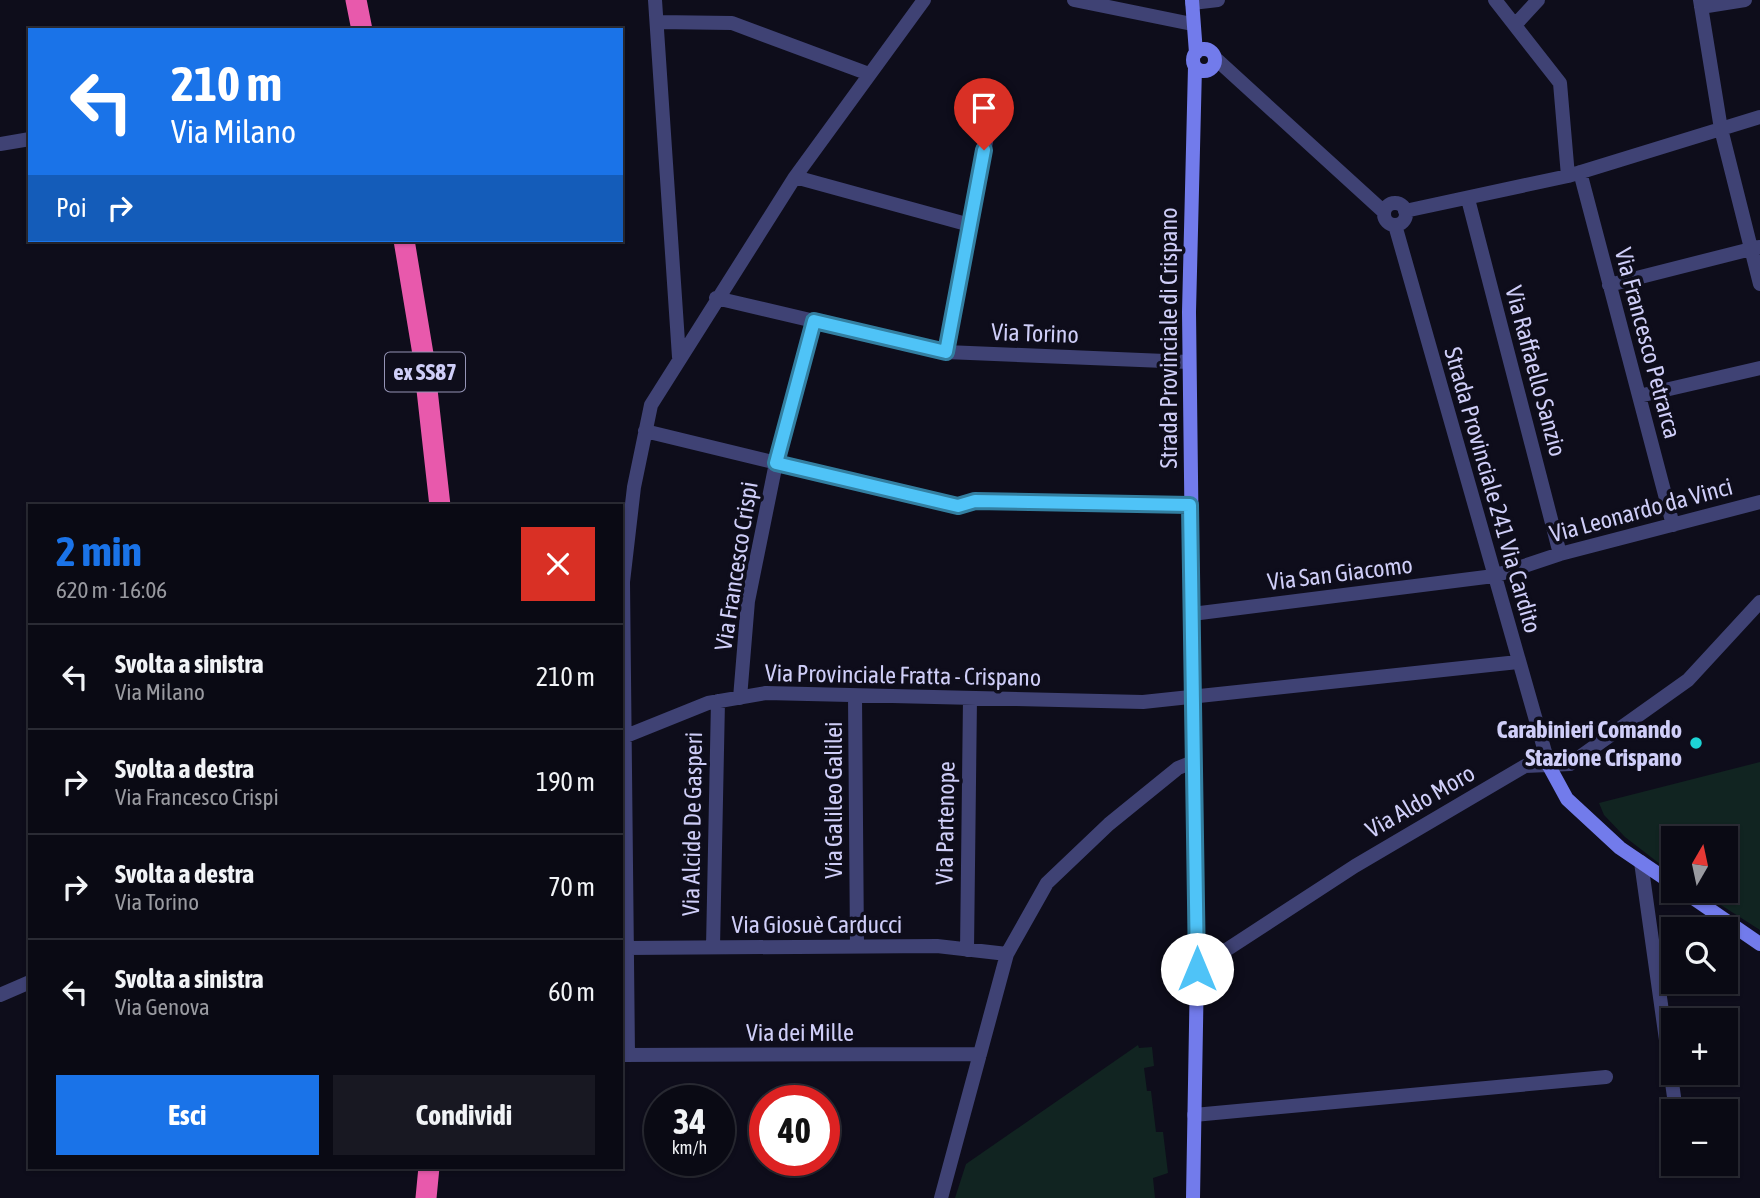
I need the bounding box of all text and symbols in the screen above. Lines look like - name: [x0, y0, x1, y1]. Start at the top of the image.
- text: 210 m: [171, 55, 282, 111]
- icon: left: [56, 56, 147, 147]
- pin: [954, 78, 1014, 150]
- icon: arrive: [965, 89, 1003, 127]
- text: Via Milano: [171, 113, 296, 150]
- icon: right: [101, 189, 139, 227]
- text: Poi: [56, 193, 87, 223]
- street label: Strada Provinciale di Crispano: [1155, 208, 1182, 468]
- street label: Via Francesco Petrarca: [1610, 245, 1686, 441]
- street label: Via Raffaello Sanzio: [1500, 283, 1572, 459]
- street label: Via Torino: [991, 318, 1079, 348]
- street label: Strada Provinciale 241 Via Cardito: [1439, 344, 1547, 636]
- road number: ex SS87: [385, 352, 465, 392]
- street label: Via Leonardo da Vinci: [1547, 473, 1735, 547]
- street label: Via Francesco Crispi: [709, 480, 763, 652]
- text: 2 min: [56, 527, 142, 575]
- button: close: [521, 527, 595, 601]
- street label: Via San Giacomo: [1266, 551, 1414, 595]
- text: 620 m · 16:06: [56, 577, 167, 603]
- text: Svolta a sinistra: [115, 649, 264, 679]
- icon: left: [56, 658, 94, 696]
- street label: Via Provinciale Fratta - Crispano: [765, 659, 1041, 691]
- text: 210 m: [536, 662, 595, 692]
- text: Via Milano: [115, 679, 205, 705]
- place label: Carabinieri Comando Stazione Crispano: [1497, 716, 1682, 771]
- street label: Via Galileo Galilei: [820, 721, 847, 879]
- street label: Via Alcide De Gasperi: [677, 732, 707, 916]
- marker: Carabinieri Comando Stazione Crispano: [1688, 735, 1704, 751]
- text: Svolta a destra: [115, 754, 254, 784]
- street label: Via Aldo Moro: [1361, 759, 1479, 843]
- street label: Via Partenope: [930, 761, 960, 885]
- icon: right: [56, 763, 94, 801]
- text: 190 m: [536, 767, 595, 797]
- text: Via Francesco Crispi: [115, 784, 279, 810]
- north arrow: [1661, 826, 1738, 903]
- map controls: [1661, 826, 1738, 1176]
- text: Svolta a destra: [115, 859, 254, 889]
- icon: right: [56, 868, 94, 906]
- text: 70 m: [548, 872, 595, 902]
- text: Via Torino: [115, 889, 199, 915]
- street label: Via Giosuè Carducci: [732, 911, 902, 938]
- button: search: [1661, 917, 1738, 994]
- position arrow: [1160, 932, 1234, 1006]
- text: Svolta a sinistra: [115, 964, 264, 994]
- icon: left: [56, 973, 94, 1011]
- text: 60 m: [548, 977, 595, 1007]
- text: Via Genova: [115, 994, 210, 1020]
- button: +: [1661, 1008, 1738, 1085]
- street label: Via dei Mille: [746, 1019, 854, 1046]
- button: Esci: [56, 1075, 319, 1155]
- button: Condividi: [333, 1075, 595, 1155]
- speed limit sign: 40: [749, 1085, 840, 1176]
- button: −: [1661, 1099, 1738, 1176]
- text: 34: [673, 1101, 706, 1141]
- text: km/h: [672, 1137, 707, 1158]

